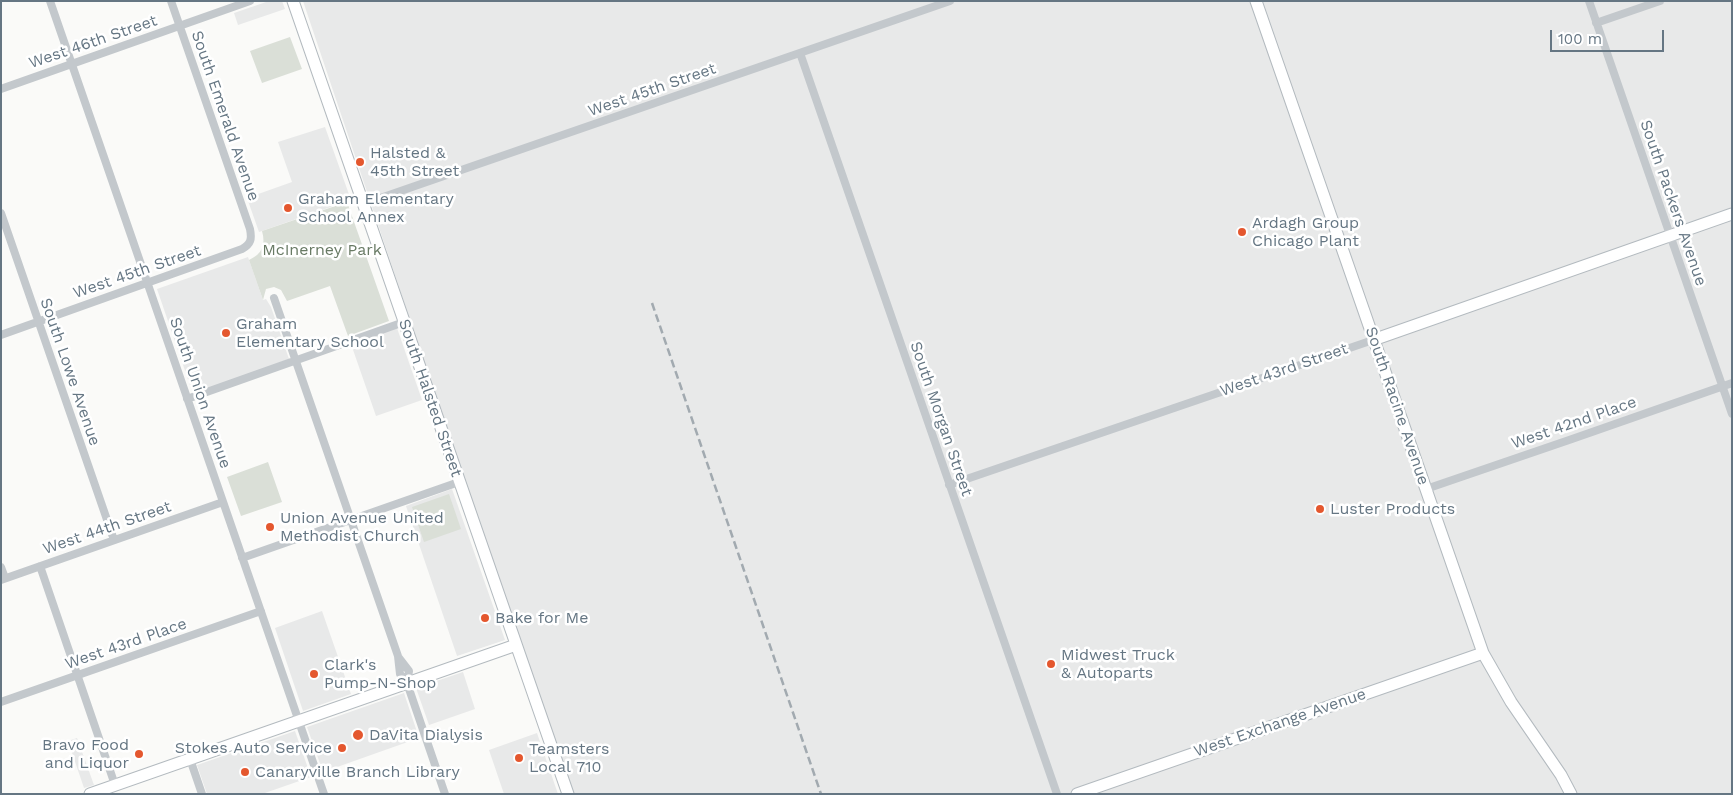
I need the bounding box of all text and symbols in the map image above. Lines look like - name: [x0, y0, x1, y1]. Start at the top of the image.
- street label: West 46th Street: [26, 11, 160, 73]
- scale bar: [1553, 20, 1667, 52]
- street label: South Emerald Avenue: [187, 28, 263, 204]
- text: 100 m: [1558, 30, 1602, 48]
- street label: West 45th Street: [586, 59, 718, 121]
- street label: South Packers Avenue: [1636, 117, 1710, 289]
- place label: Halsted & 45th Street: [370, 143, 459, 181]
- marker: Halsted & 45th Street: [354, 156, 366, 168]
- place label: Graham Elementary School Annex: [298, 189, 454, 227]
- marker: Graham Elementary School Annex: [282, 202, 294, 214]
- place label: Ardagh Group Chicago Plant: [1252, 213, 1359, 251]
- marker: Ardagh Group Chicago Plant: [1236, 226, 1248, 238]
- park label: McInerney Park: [262, 240, 382, 260]
- street label: West 45th Street: [71, 241, 203, 303]
- street label: South Lowe Avenue: [36, 296, 104, 448]
- place label: Graham Elementary School: [236, 314, 384, 352]
- street label: South Union Avenue: [165, 315, 235, 471]
- street label: South Halsted Street: [394, 317, 466, 479]
- street label: South Racine Avenue: [1361, 324, 1433, 488]
- marker: Graham Elementary School: [220, 327, 232, 339]
- street label: South Morgan Street: [906, 339, 976, 499]
- street label: West 43rd Street: [1218, 339, 1350, 401]
- street label: West 42nd Place: [1509, 393, 1639, 453]
- street label: West 44th Street: [40, 497, 174, 559]
- place label: Luster Products: [1330, 499, 1455, 519]
- marker: Luster Products: [1314, 503, 1326, 515]
- place label: Union Avenue United Methodist Church: [280, 508, 444, 546]
- marker: Union Avenue United Methodist Church: [264, 521, 276, 533]
- place label: Bake for Me: [495, 608, 588, 628]
- marker: Bake for Me: [479, 612, 491, 624]
- street label: West 43rd Place: [63, 614, 189, 674]
- place label: Midwest Truck & Autoparts: [1061, 645, 1175, 683]
- place label: Clark's Pump-N-Shop: [324, 655, 436, 693]
- marker: Midwest Truck & Autoparts: [1045, 658, 1057, 670]
- marker: Clark's Pump-N-Shop: [308, 668, 320, 680]
- street label: West Exchange Avenue: [1191, 685, 1369, 761]
- place label: DaVita Dialysis: [369, 725, 483, 745]
- marker: DaVita Dialysis: [351, 728, 365, 742]
- place label: Bravo Food and Liquor: [42, 735, 129, 773]
- place label: Stokes Auto Service: [175, 738, 332, 758]
- place label: Teamsters Local 710: [529, 739, 609, 777]
- marker: Stokes Auto Service: [336, 742, 348, 754]
- marker: Bravo Food and Liquor: [133, 748, 145, 760]
- marker: Teamsters Local 710: [513, 752, 525, 764]
- place label: Canaryville Branch Library: [255, 762, 460, 782]
- marker: Canaryville Branch Library: [239, 766, 251, 778]

